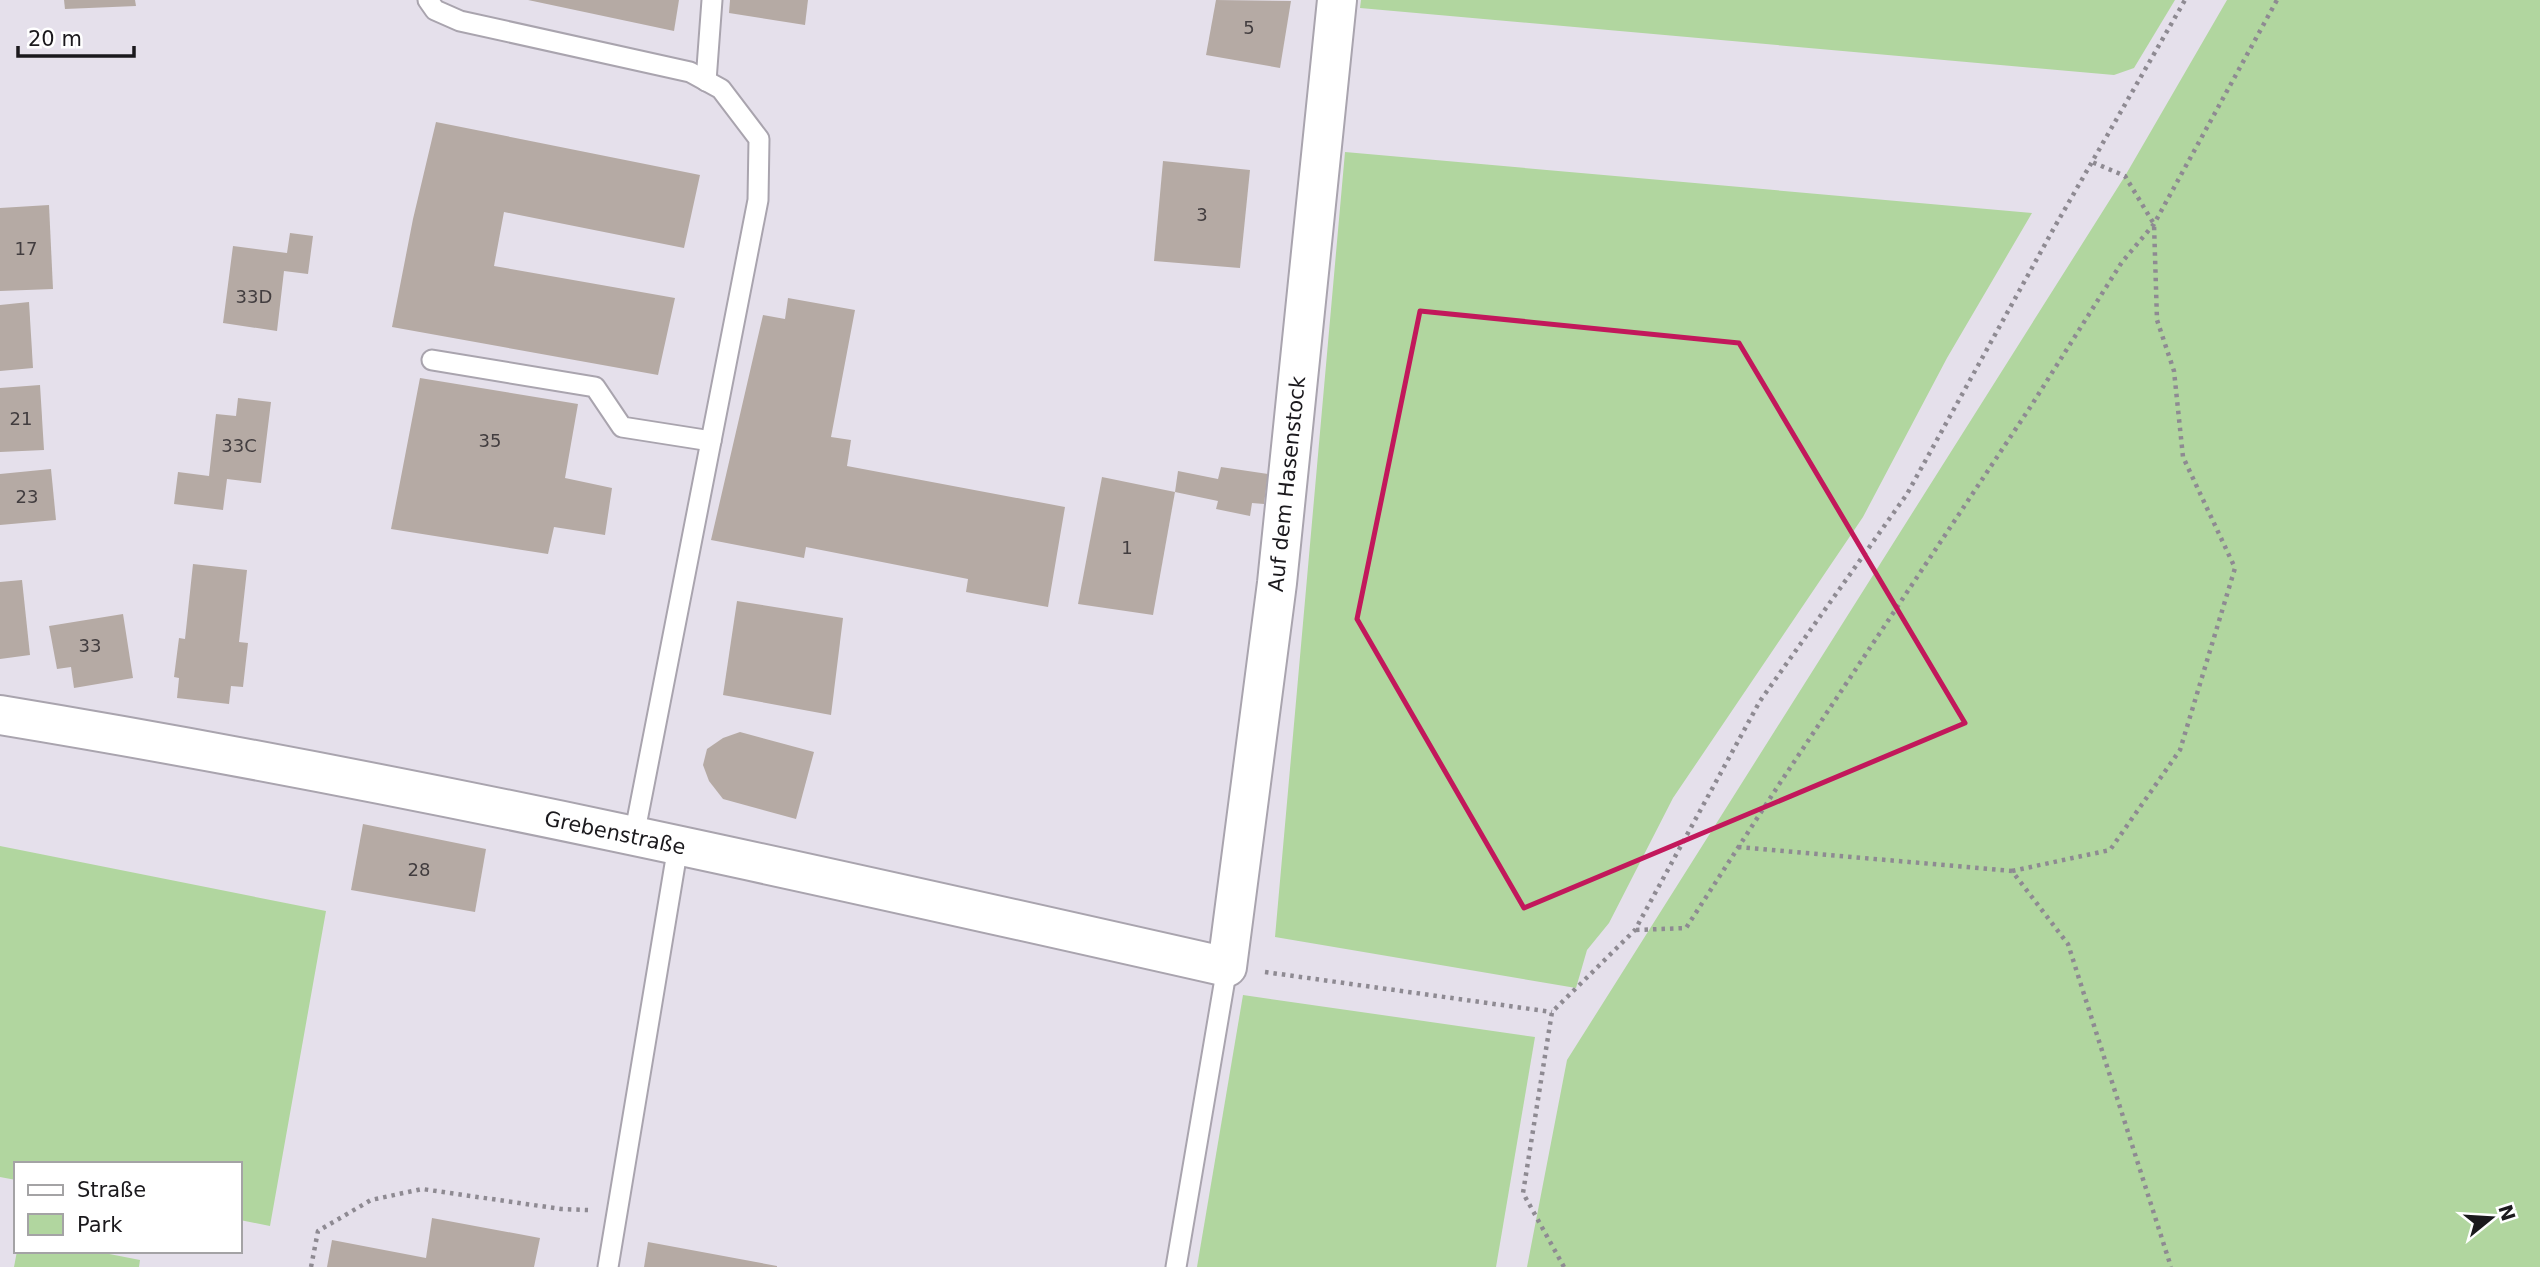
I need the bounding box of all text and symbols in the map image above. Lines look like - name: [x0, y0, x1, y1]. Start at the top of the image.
- scale bar: [18, 14, 133, 58]
- house number: 5: [1243, 17, 1255, 38]
- text: 20 m: [28, 27, 82, 51]
- house number: 3: [1196, 204, 1208, 225]
- house number: 17: [15, 238, 37, 259]
- house number: 33D: [236, 286, 272, 307]
- street label: Auf dem Hasenstock: [1264, 374, 1310, 593]
- house number: 21: [10, 408, 32, 429]
- house number: 35: [479, 430, 501, 451]
- house number: 33C: [221, 435, 257, 456]
- house number: 23: [16, 486, 38, 507]
- house number: 1: [1121, 537, 1133, 558]
- house number: 33: [79, 635, 101, 656]
- street label: Grebenstraße: [542, 806, 688, 860]
- house number: 28: [408, 859, 430, 880]
- legend: [14, 1162, 242, 1253]
- text: Straße: [77, 1178, 146, 1202]
- north arrow: [2456, 1183, 2526, 1253]
- text: N: [2494, 1202, 2520, 1224]
- text: Park: [77, 1213, 123, 1237]

